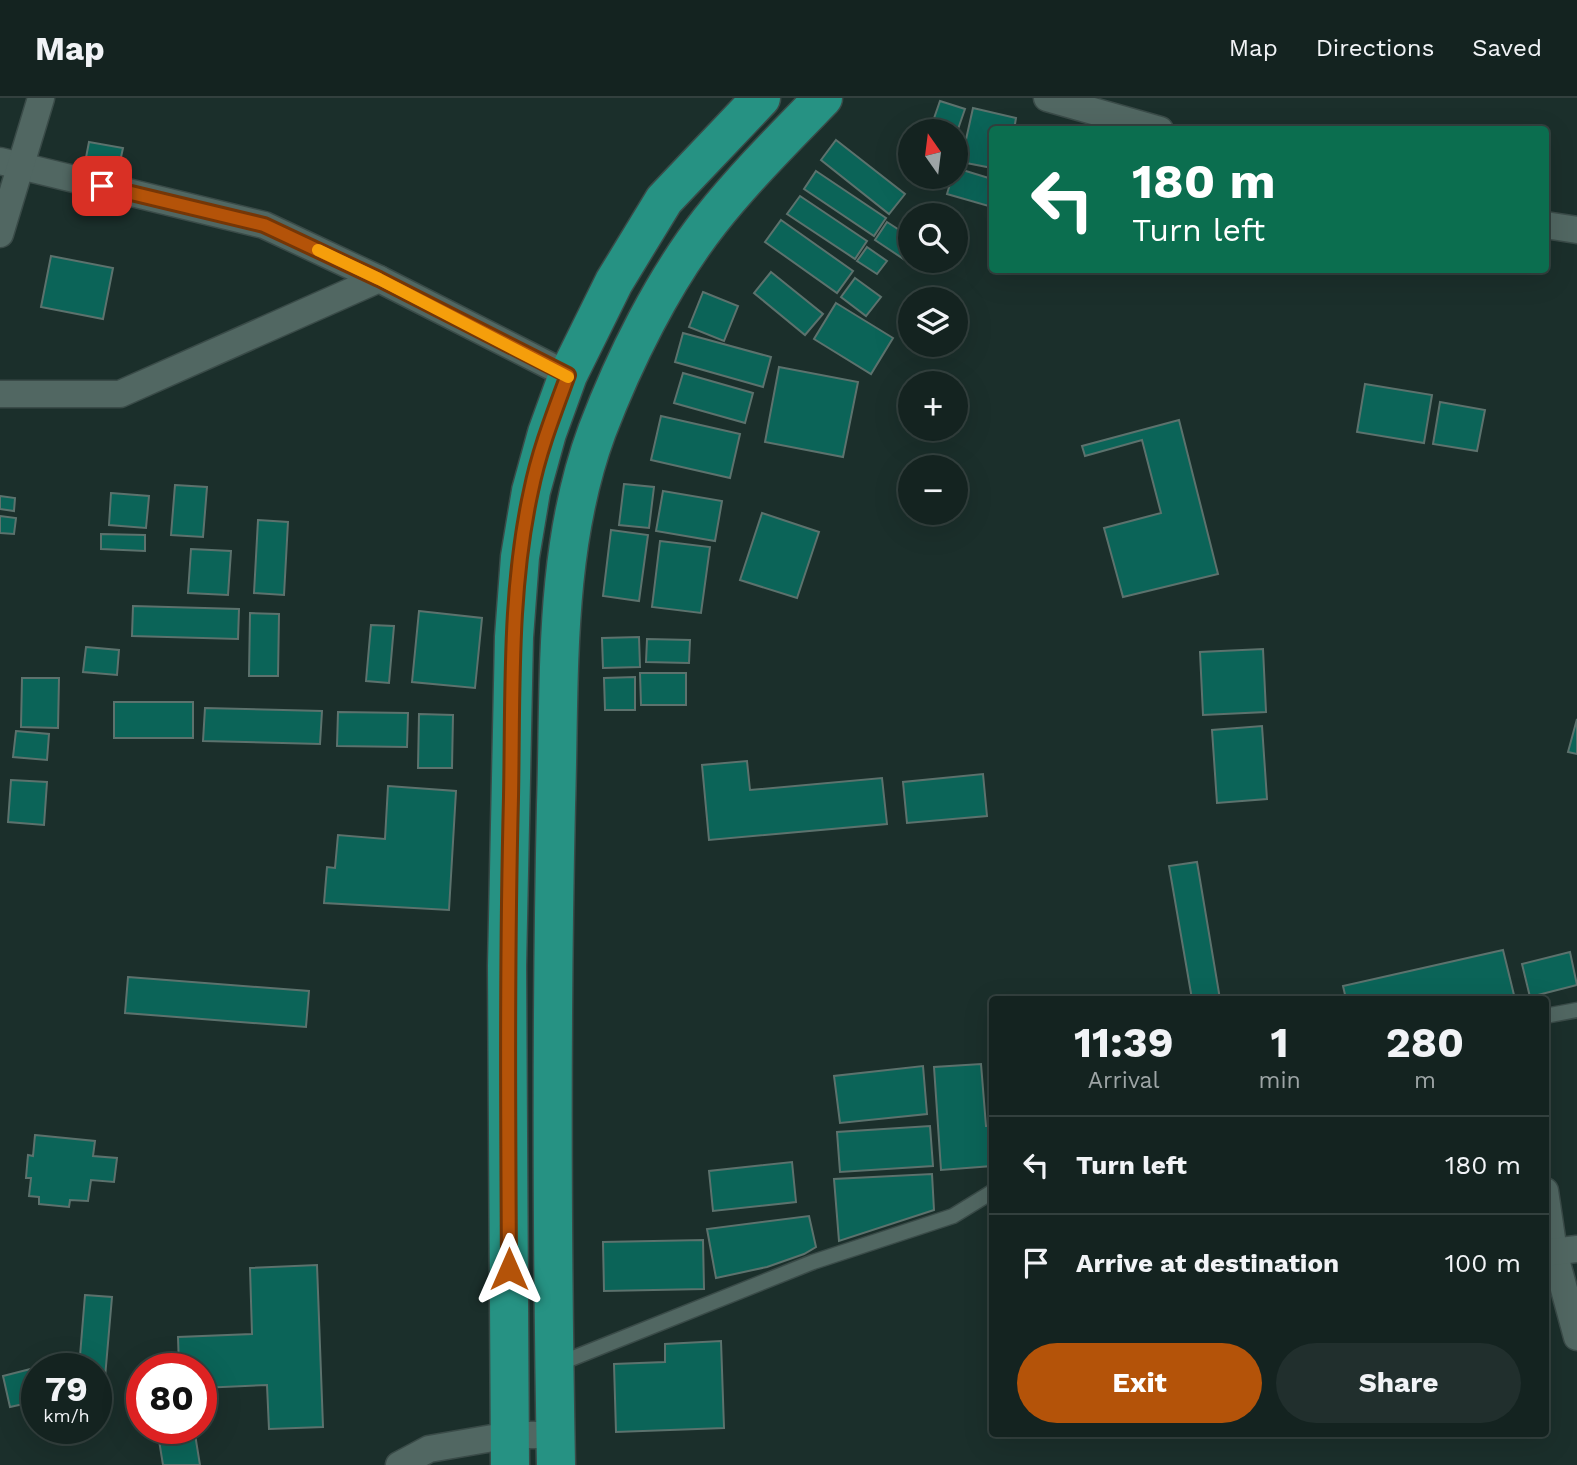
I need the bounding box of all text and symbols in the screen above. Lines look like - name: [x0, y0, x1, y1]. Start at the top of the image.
- text: Map: [35, 29, 105, 68]
- text: Map: [1229, 34, 1278, 62]
- text: Directions: [1316, 34, 1434, 62]
- text: Saved: [1472, 34, 1542, 62]
- north arrow: [898, 119, 968, 189]
- map controls: [898, 119, 968, 525]
- text: 180 m: [1132, 152, 1276, 210]
- icon: left: [1017, 154, 1108, 245]
- pin: [72, 156, 132, 216]
- icon: arrive: [83, 167, 121, 205]
- button: search: [898, 203, 968, 273]
- text: Turn left: [1132, 211, 1265, 249]
- button: layers: [898, 287, 968, 357]
- button: +: [898, 371, 968, 441]
- button: −: [898, 455, 968, 525]
- text: 11:39: [1074, 1018, 1174, 1067]
- text: 1: [1271, 1018, 1289, 1067]
- text: 280: [1386, 1018, 1464, 1067]
- text: Arrival: [1088, 1067, 1160, 1094]
- text: min: [1258, 1067, 1301, 1094]
- text: m: [1414, 1067, 1436, 1094]
- icon: left: [1017, 1146, 1055, 1184]
- text: Turn left: [1076, 1150, 1187, 1180]
- text: 180 m: [1445, 1150, 1521, 1180]
- position arrow: [472, 1232, 546, 1306]
- icon: arrive: [1017, 1244, 1055, 1282]
- text: Arrive at destination: [1076, 1248, 1339, 1278]
- text: 100 m: [1445, 1248, 1521, 1278]
- button: Exit: [1017, 1343, 1262, 1423]
- button: Share: [1276, 1343, 1521, 1423]
- speed limit sign: 80: [126, 1353, 217, 1444]
- text: 79: [45, 1368, 88, 1410]
- text: km/h: [43, 1405, 90, 1426]

